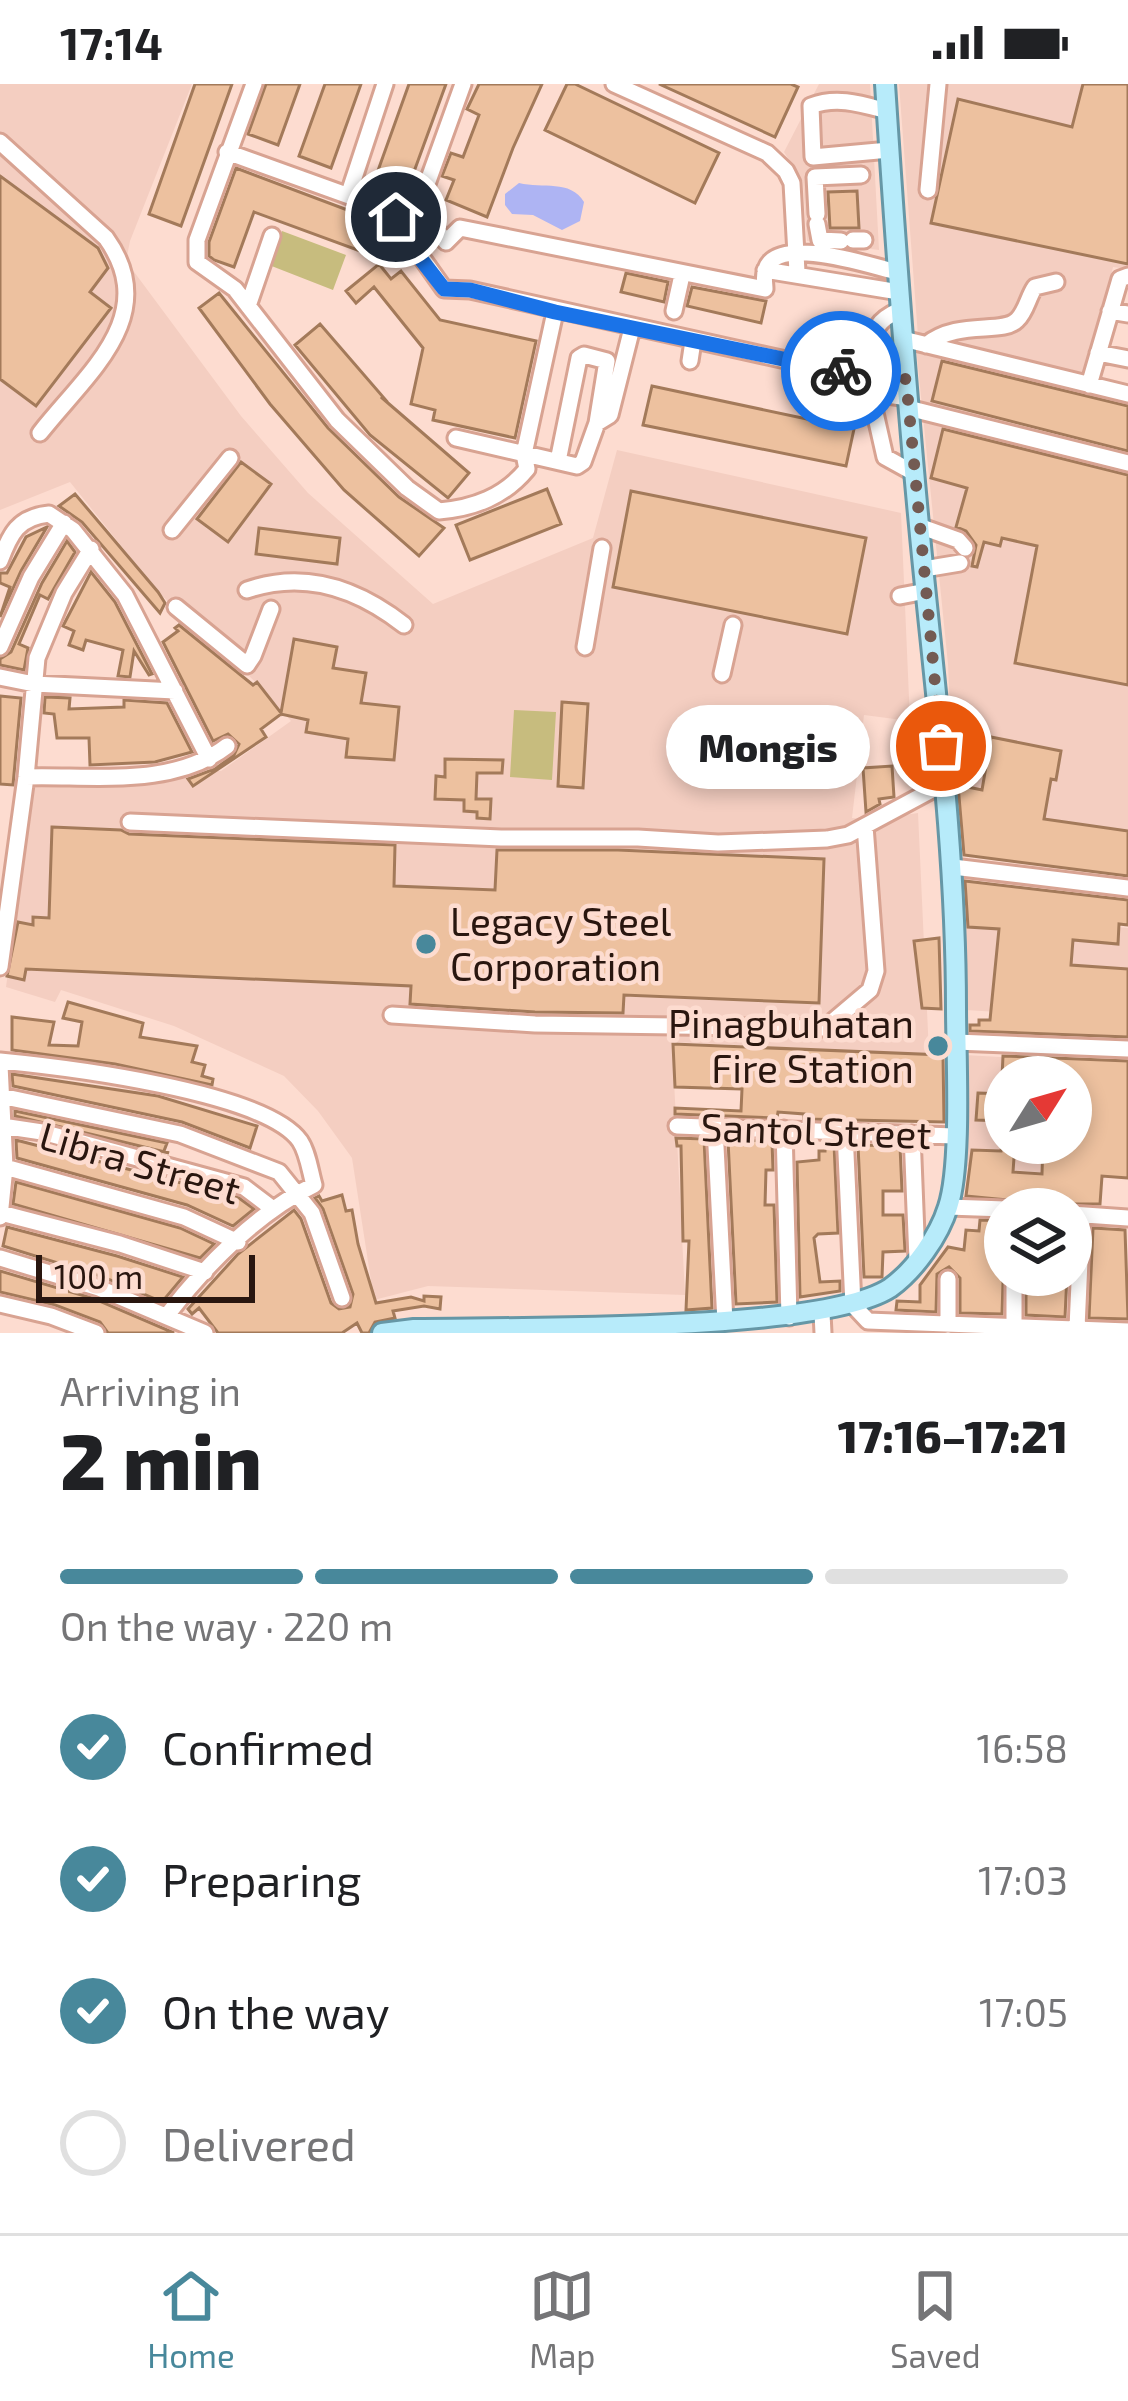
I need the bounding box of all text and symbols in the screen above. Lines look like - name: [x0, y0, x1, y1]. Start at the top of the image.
- text: 17:14: [60, 15, 163, 69]
- pin: [345, 166, 447, 268]
- icon: home: [363, 184, 429, 250]
- courier: [781, 311, 901, 431]
- icon: bike: [808, 338, 874, 404]
- pin: [890, 695, 992, 797]
- callout: Mongis: [665, 704, 869, 788]
- icon: bag: [908, 713, 974, 779]
- text: Mongis: [698, 723, 838, 770]
- place label: Legacy Steel Corporation: [450, 897, 672, 989]
- marker: Legacy Steel Corporation: [413, 931, 439, 957]
- place label: Pinagbuhatan Fire Station: [668, 999, 914, 1091]
- marker: Pinagbuhatan Fire Station: [925, 1033, 951, 1059]
- north arrow: [984, 1056, 1092, 1164]
- map controls: [984, 1056, 1092, 1296]
- street label: Santol Street: [700, 1102, 932, 1157]
- street label: Libra Street: [35, 1111, 246, 1213]
- button: layers: [984, 1188, 1092, 1296]
- scale bar: [36, 1249, 255, 1302]
- text: 100 m: [54, 1256, 143, 1296]
- text: Arriving in: [60, 1367, 241, 1414]
- text: 17:16–17:21: [838, 1408, 1068, 1462]
- text: 2 min: [60, 1412, 262, 1506]
- text: On the way · 220 m: [60, 1602, 393, 1649]
- icon: check: [60, 1714, 126, 1780]
- text: Confirmed: [162, 1720, 374, 1774]
- text: 16:58: [976, 1724, 1068, 1771]
- icon: check: [60, 1846, 126, 1912]
- text: Preparing: [162, 1852, 361, 1906]
- text: 17:03: [978, 1856, 1068, 1903]
- icon: check: [60, 1978, 126, 2044]
- text: On the way: [162, 1984, 389, 2038]
- text: 17:05: [979, 1988, 1068, 2035]
- text: Delivered: [162, 2116, 356, 2170]
- tab: Home: [147, 2263, 235, 2375]
- tab: Map: [529, 2263, 596, 2375]
- tab: Saved: [890, 2263, 981, 2375]

